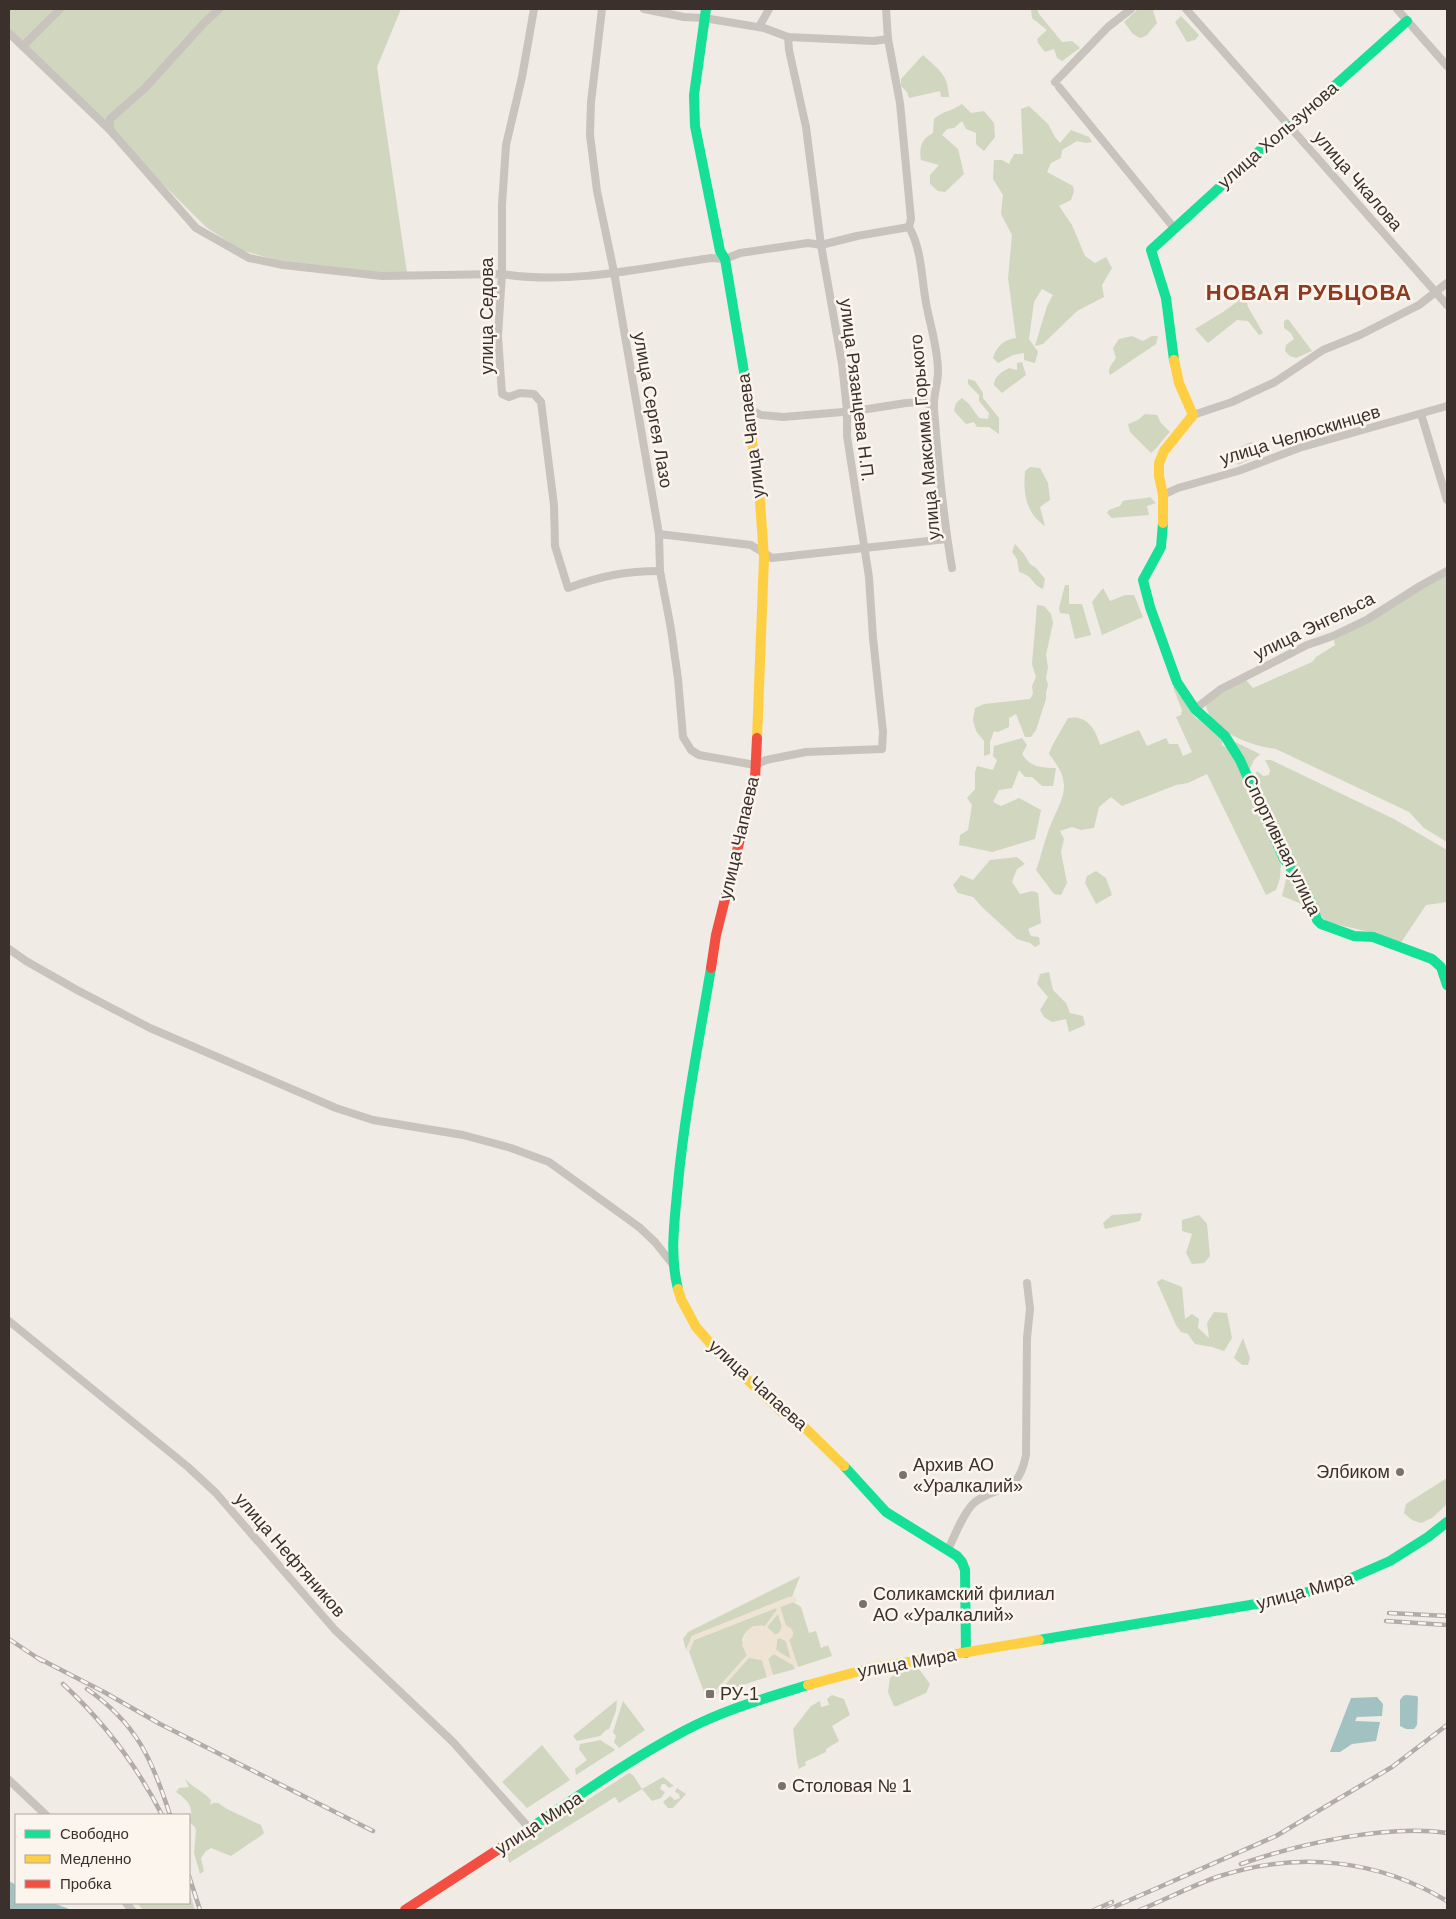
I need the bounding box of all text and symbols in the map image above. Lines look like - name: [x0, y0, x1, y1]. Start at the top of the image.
- street label: улица Хользунова: [1214, 77, 1343, 192]
- street label: улица Чкалова: [1309, 127, 1407, 235]
- street label: улица Седова: [477, 257, 497, 374]
- district label: НОВАЯ РУБЦОВА: [1206, 280, 1412, 305]
- street label: улица Рязанцева Н.П.: [836, 297, 878, 483]
- street label: улица Сергея Лазо: [629, 330, 677, 490]
- street label: улица Максима Горького: [906, 333, 944, 541]
- street label: улица Чапаева: [733, 371, 769, 500]
- street label: улица Челюскинцев: [1217, 401, 1383, 469]
- street label: улица Энгельса: [1250, 588, 1379, 664]
- street label: Спортивная улица: [1239, 771, 1325, 920]
- street label: улица Чапаева: [715, 774, 763, 901]
- street label: улица Чапаева: [705, 1336, 812, 1435]
- place label: Архив АО «Уралкалий»: [913, 1455, 1023, 1496]
- place label: Элбиком: [1316, 1462, 1390, 1482]
- marker: Элбиком: [1394, 1466, 1406, 1478]
- marker: Архив АО «Уралкалий»: [897, 1469, 909, 1481]
- street label: улица Нефтяников: [231, 1489, 349, 1621]
- street label: улица Мира: [1254, 1568, 1357, 1614]
- place label: Соликамский филиал АО «Уралкалий»: [873, 1584, 1055, 1625]
- marker: Соликамский филиал АО «Уралкалий»: [857, 1598, 869, 1610]
- street label: улица Мира: [856, 1644, 959, 1681]
- place label: РУ-1: [720, 1684, 759, 1704]
- marker: РУ-1: [704, 1688, 716, 1700]
- place label: Столовая № 1: [792, 1776, 912, 1796]
- marker: Столовая № 1: [776, 1780, 788, 1792]
- street label: улица Мира: [492, 1787, 587, 1858]
- legend: [15, 1814, 190, 1904]
- text: Свободно: [60, 1825, 129, 1842]
- text: Медленно: [60, 1850, 131, 1867]
- text: Пробка: [60, 1875, 112, 1892]

